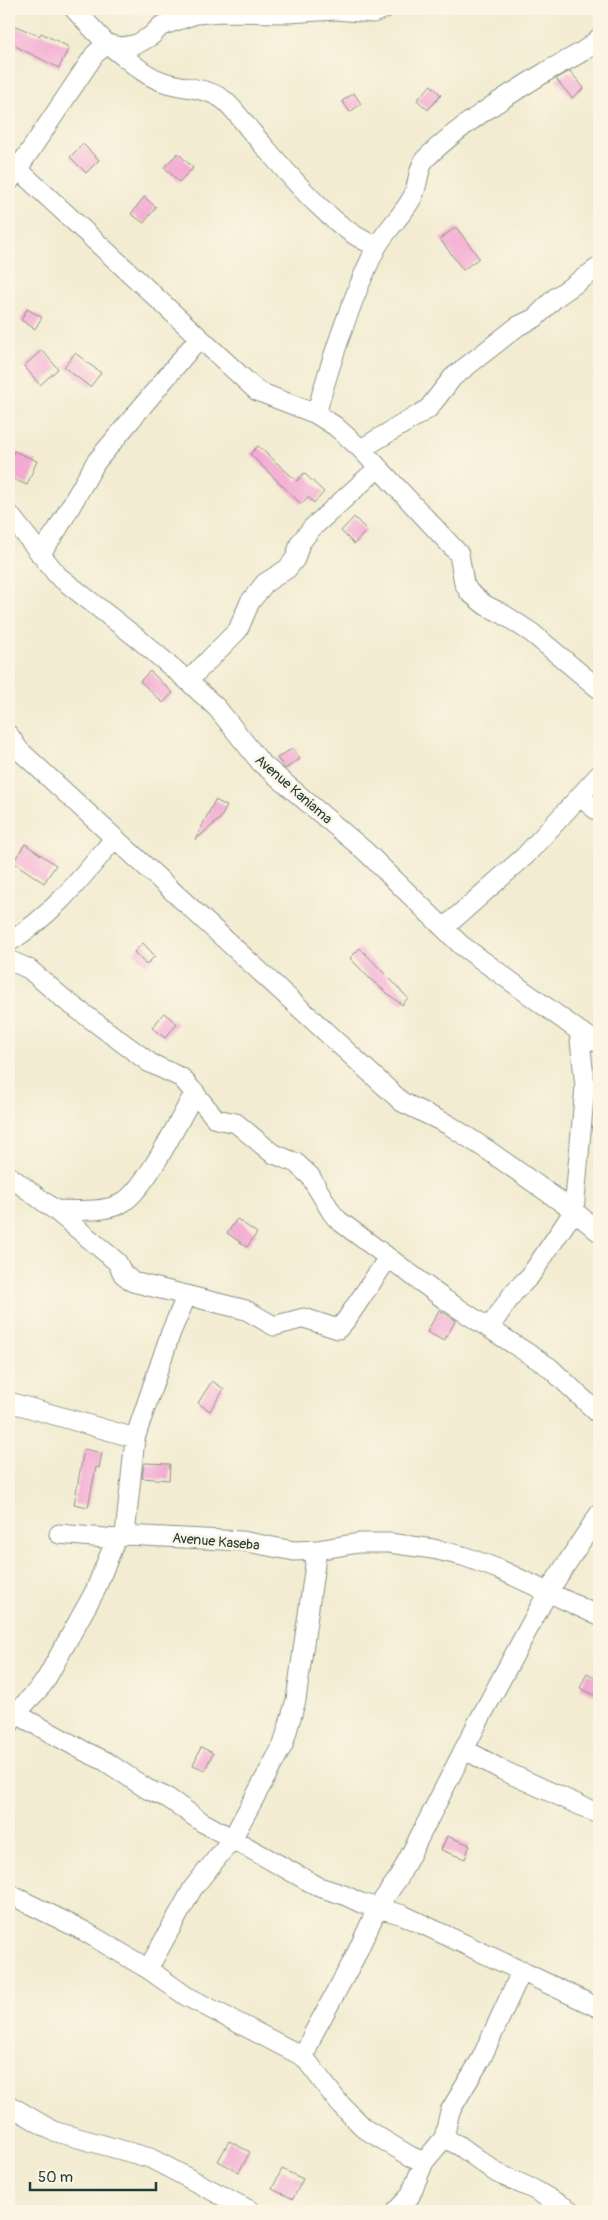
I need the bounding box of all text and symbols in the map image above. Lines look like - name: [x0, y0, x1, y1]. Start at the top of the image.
- street label: Avenue Kaniama: [252, 751, 336, 827]
- street label: Avenue Kaseba: [172, 1529, 260, 1554]
- scale bar: [30, 2160, 156, 2192]
- text: 50 m: [38, 2168, 73, 2187]

